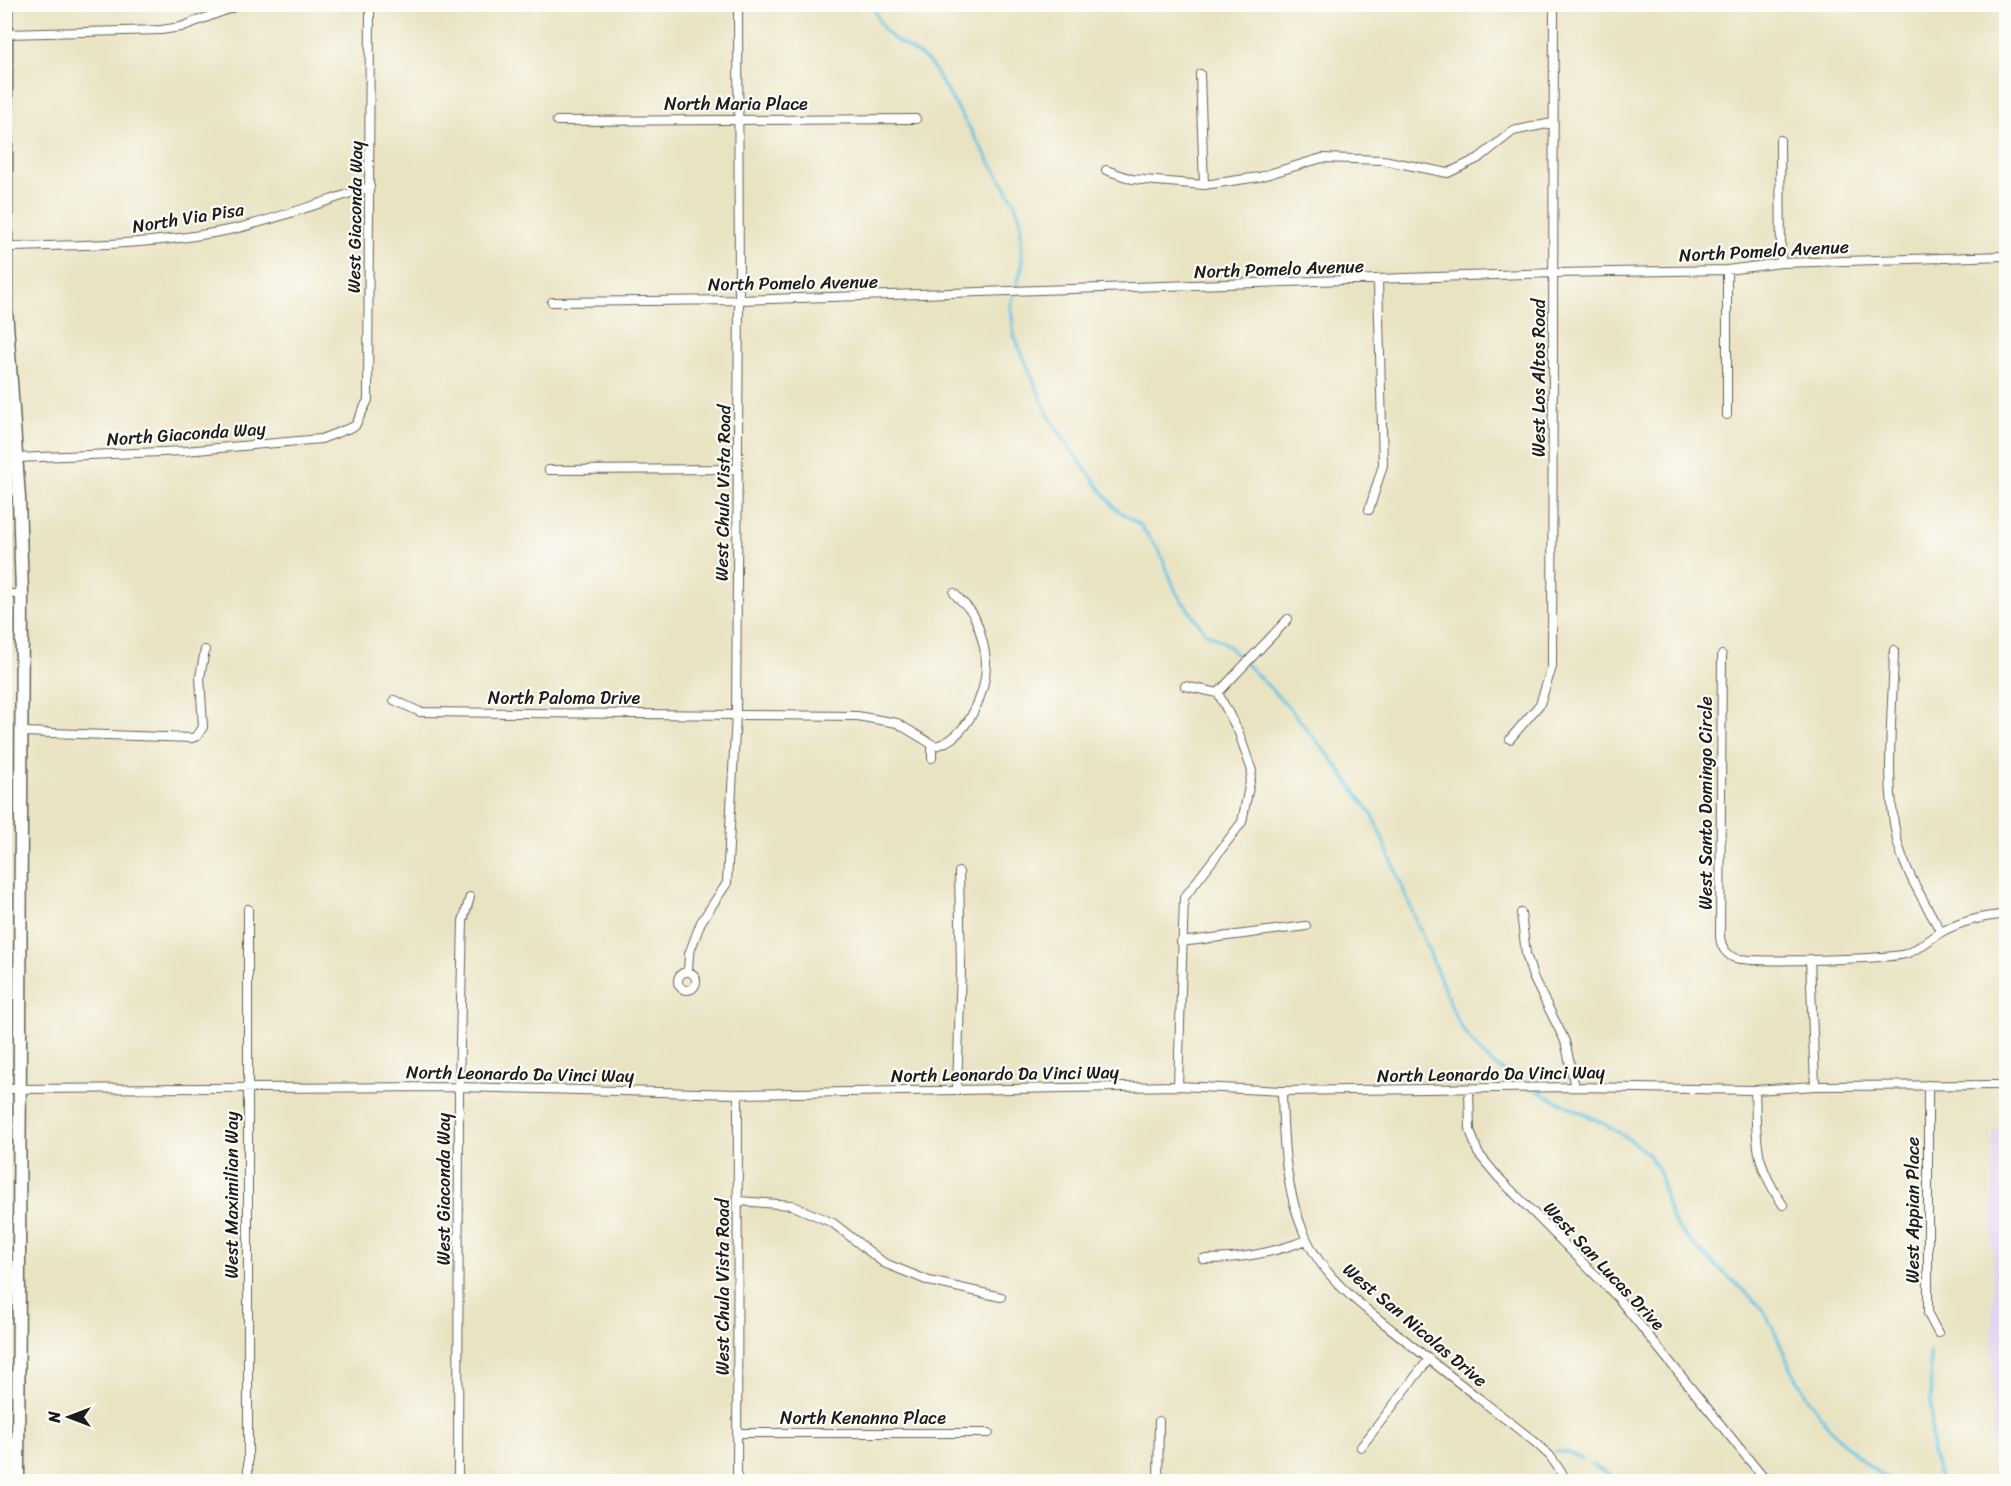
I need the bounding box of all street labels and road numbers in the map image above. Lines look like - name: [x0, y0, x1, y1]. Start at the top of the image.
- street label: North Maria Place: [664, 88, 808, 120]
- street label: West Giaconda Way: [338, 140, 372, 293]
- street label: North Via Pisa: [130, 193, 247, 243]
- street label: North Pomelo Avenue: [1678, 231, 1850, 271]
- street label: North Pomelo Avenue: [1193, 250, 1365, 288]
- street label: North Pomelo Avenue: [708, 266, 878, 300]
- street label: West Los Altos Road: [1523, 298, 1555, 457]
- street label: West Chula Vista Road: [705, 403, 741, 581]
- street label: North Giaconda Way: [105, 412, 267, 456]
- street label: North Paloma Drive: [488, 682, 640, 714]
- street label: West Santo Domingo Circle: [1690, 696, 1722, 910]
- street label: North Leonardo Da Vinci Way: [406, 1056, 635, 1092]
- street label: North Leonardo Da Vinci Way: [891, 1056, 1120, 1092]
- street label: North Leonardo Da Vinci Way: [1377, 1056, 1606, 1092]
- street label: West Maximilian Way: [216, 1111, 248, 1279]
- street label: West Giaconda Way: [428, 1112, 460, 1265]
- street label: West Appian Place: [1897, 1137, 1929, 1283]
- street label: West San Lucas Drive: [1535, 1194, 1673, 1339]
- street label: West Chula Vista Road: [707, 1197, 739, 1375]
- street label: West San Nicolas Drive: [1335, 1254, 1495, 1396]
- street label: North Kenanna Place: [780, 1402, 946, 1434]

